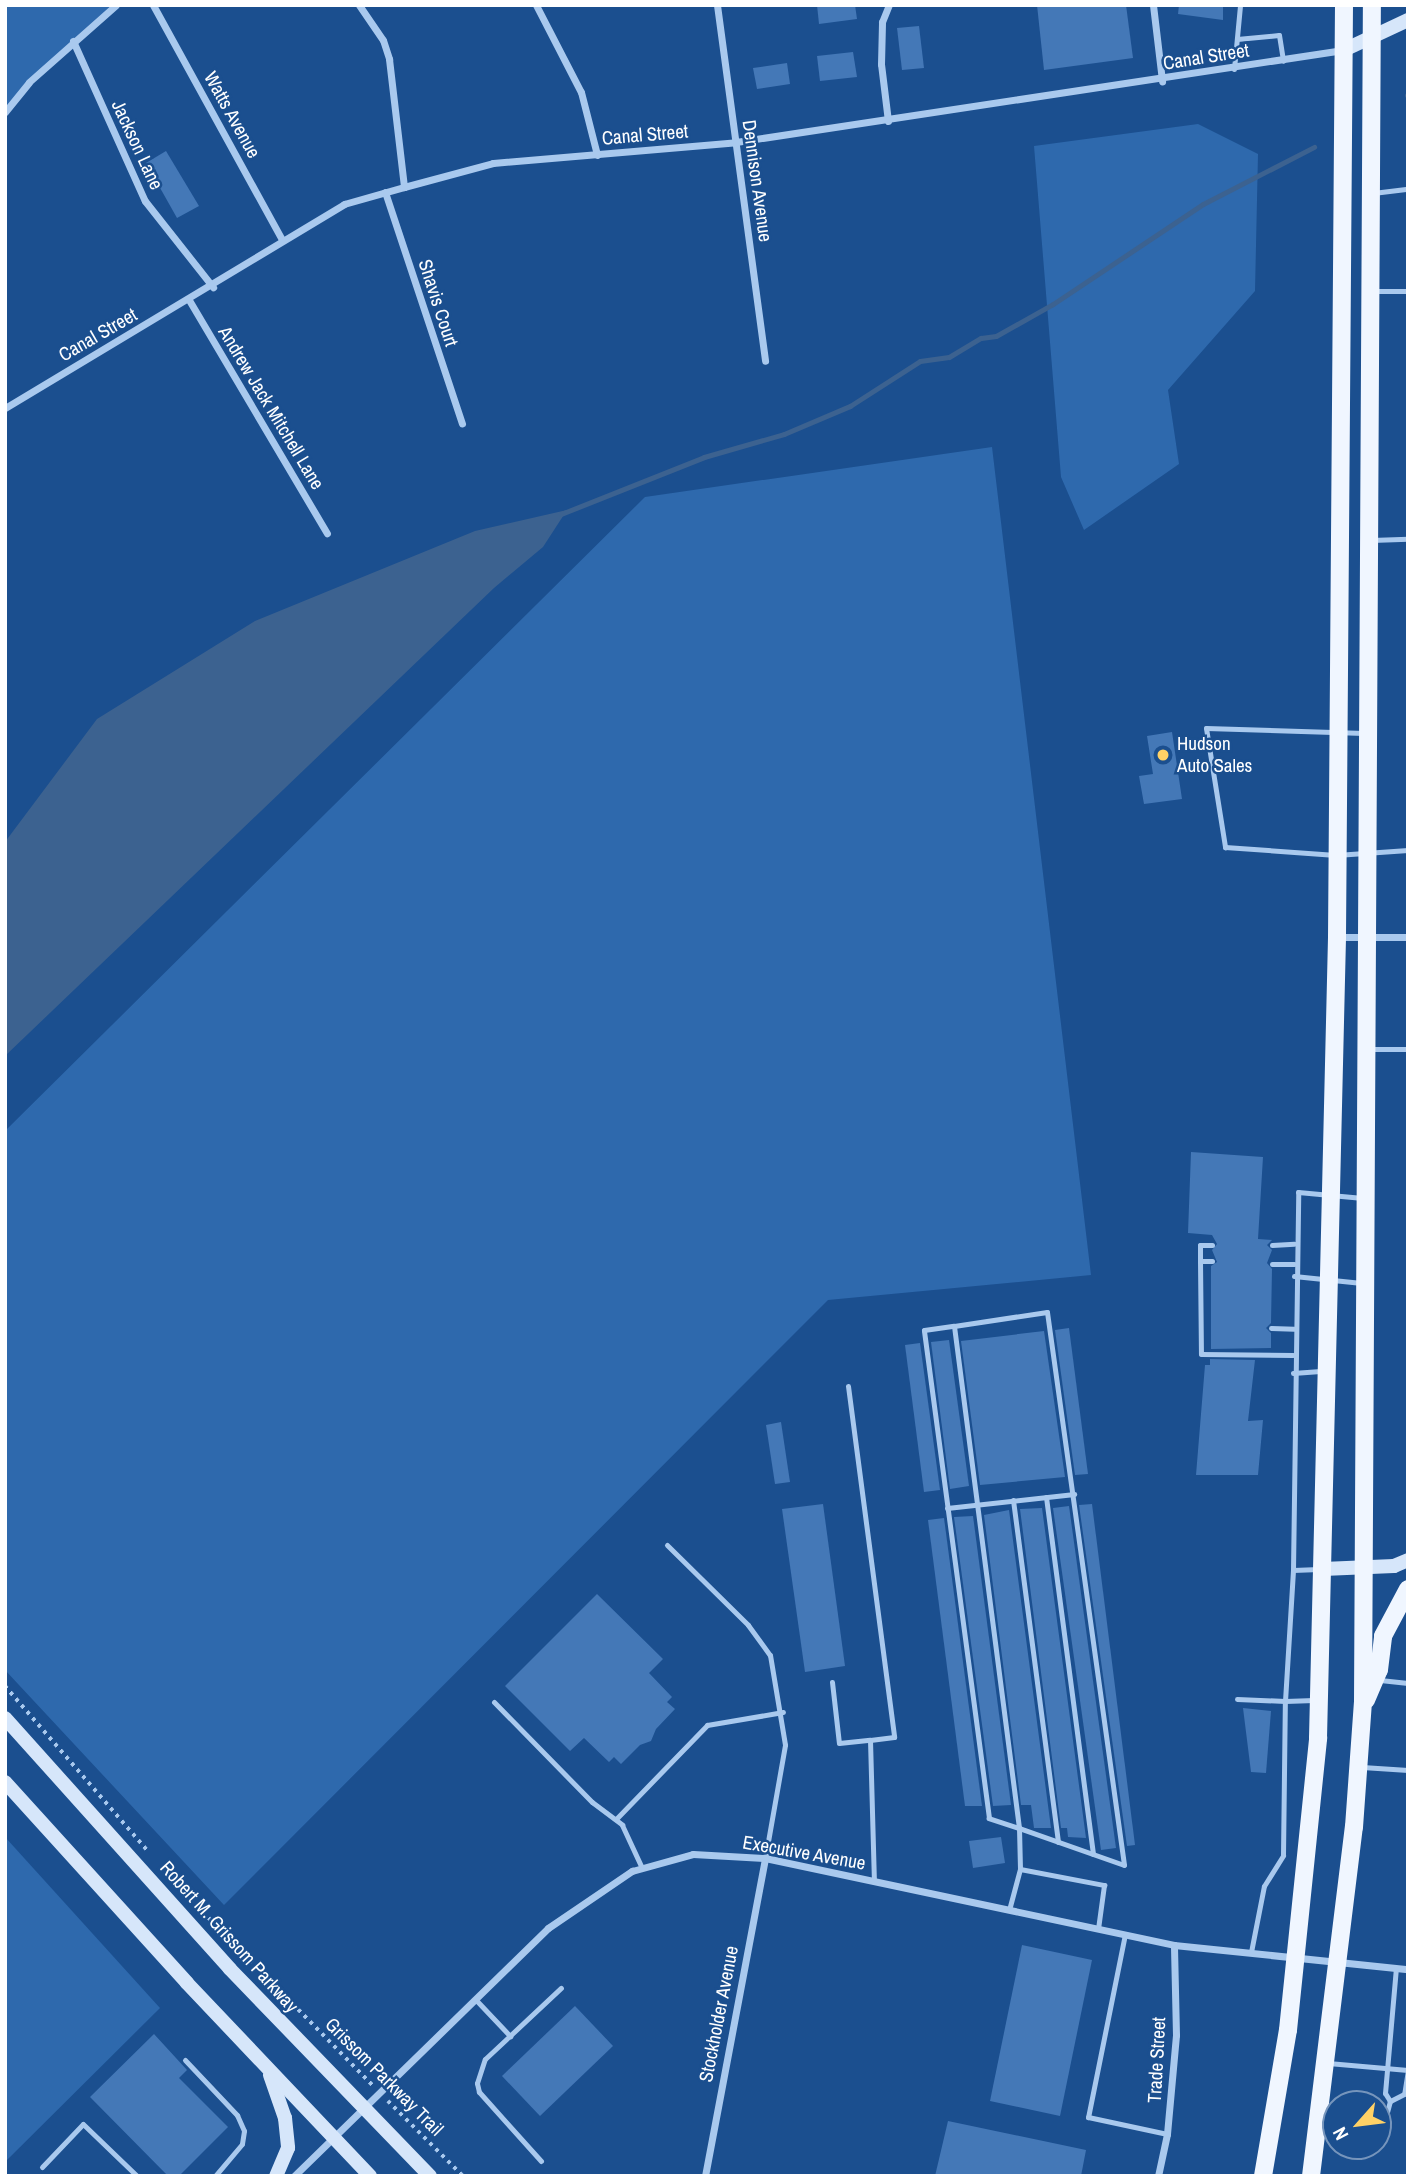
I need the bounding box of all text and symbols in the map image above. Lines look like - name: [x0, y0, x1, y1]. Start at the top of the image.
- street label: Canal Street: [1161, 39, 1251, 75]
- street label: Watts Avenue: [199, 67, 265, 163]
- street label: Jackson Lane: [106, 97, 168, 193]
- street label: Dennison Avenue: [737, 118, 777, 244]
- street label: Canal Street: [601, 120, 689, 150]
- street label: Shavis Court: [413, 257, 463, 349]
- street label: Canal Street: [55, 303, 141, 367]
- street label: Andrew Jack Mitchell Lane: [213, 322, 329, 494]
- place label: Hudson Auto Sales: [1177, 733, 1252, 777]
- marker: Hudson Auto Sales: [1155, 747, 1171, 763]
- street label: Executive Avenue: [740, 1831, 868, 1875]
- street label: Robert M. Grissom Parkway: [155, 1857, 303, 2017]
- street label: Stockholder Avenue: [695, 1944, 743, 2084]
- street label: Grissom Parkway Trail: [320, 2013, 448, 2141]
- street label: Trade Street: [1143, 2016, 1171, 2104]
- north arrow: [1322, 2090, 1392, 2160]
- text: N: [1326, 2123, 1354, 2145]

